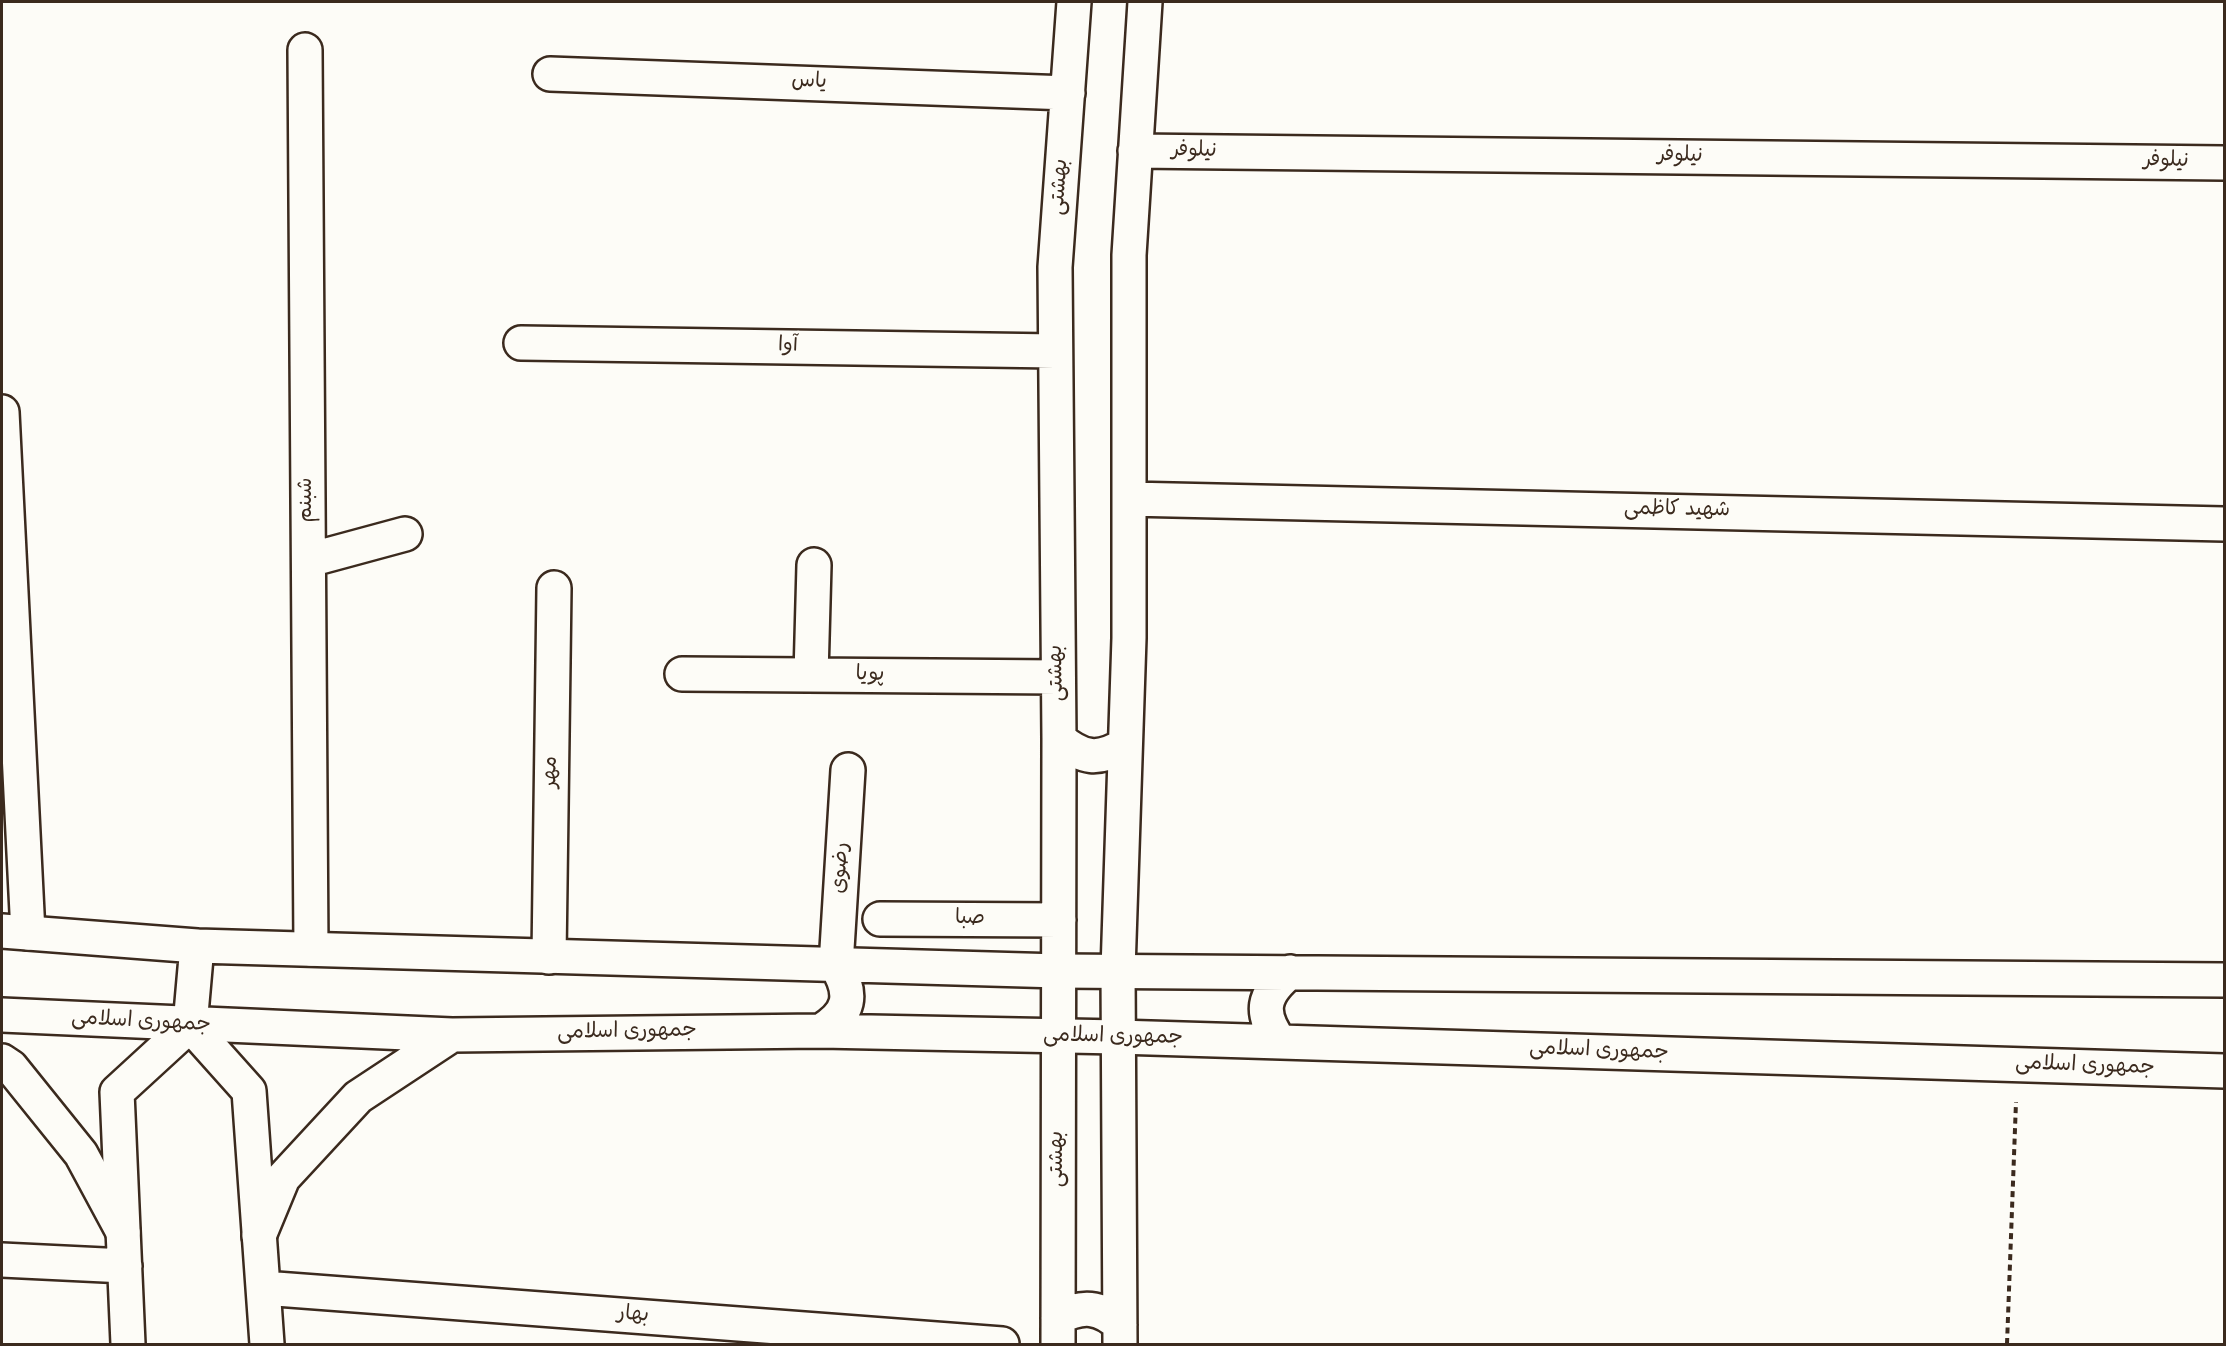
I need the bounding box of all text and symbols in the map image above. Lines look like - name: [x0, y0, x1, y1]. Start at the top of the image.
- street label: یاس: [791, 70, 827, 96]
- street label: نیلوفر: [1171, 139, 1217, 165]
- street label: نیلوفر: [1657, 144, 1703, 170]
- street label: نیلوفر: [2143, 149, 2189, 175]
- street label: بهشتی: [1046, 158, 1076, 216]
- street label: آوا: [778, 334, 798, 360]
- street label: شبنم: [295, 478, 321, 522]
- street label: شهید کاظمی: [1624, 497, 1730, 525]
- street label: بهشتی: [1045, 645, 1071, 701]
- street label: پویا: [855, 663, 885, 689]
- street label: مهر: [539, 756, 565, 788]
- street label: رضوی: [828, 842, 856, 894]
- street label: صبا: [955, 907, 985, 933]
- street label: جمهوری اسلامی: [71, 1007, 211, 1039]
- street label: جمهوری اسلامی: [557, 1019, 697, 1047]
- street label: جمهوری اسلامی: [1043, 1024, 1183, 1052]
- street label: جمهوری اسلامی: [1529, 1037, 1669, 1067]
- street label: جمهوری اسلامی: [2015, 1052, 2155, 1082]
- street label: بهشتی: [1046, 1131, 1072, 1187]
- street label: بهار: [616, 1302, 650, 1330]

